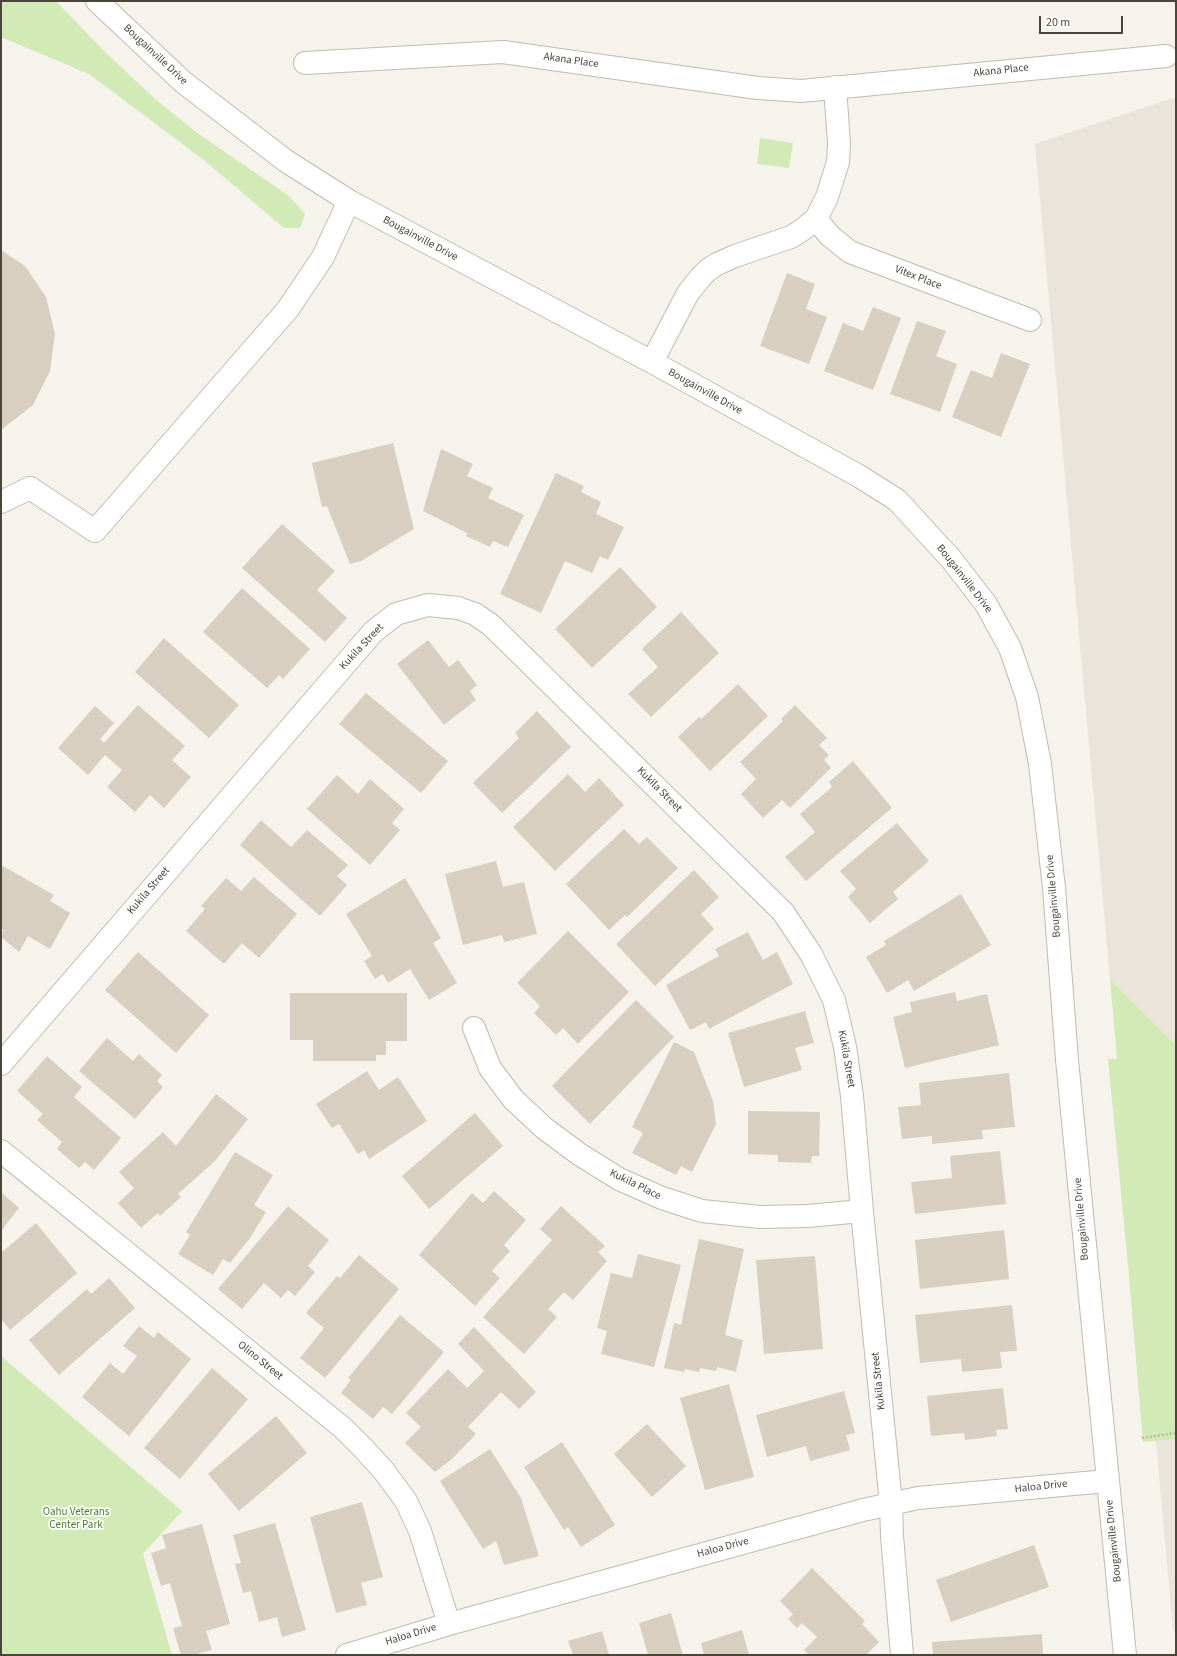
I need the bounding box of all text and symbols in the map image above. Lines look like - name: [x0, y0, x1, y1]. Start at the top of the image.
- scale bar: [1041, 8, 1125, 34]
- text: 20 m: [1046, 14, 1070, 31]
- street label: Bougainville Drive: [120, 22, 190, 88]
- street label: Akana Place: [543, 51, 599, 71]
- street label: Akana Place: [973, 62, 1029, 80]
- street label: Bougainville Drive: [380, 214, 460, 264]
- street label: Vitex Place: [893, 263, 943, 293]
- street label: Bougainville Drive: [666, 366, 744, 418]
- street label: Bougainville Drive: [933, 542, 995, 616]
- street label: Kukila Street: [337, 621, 387, 673]
- street label: Kukila Street: [634, 765, 684, 815]
- street label: Bougainville Drive: [1044, 854, 1064, 938]
- street label: Kukila Street: [125, 865, 173, 917]
- street label: Kukila Street: [834, 1029, 858, 1089]
- street label: Kukila Place: [607, 1167, 663, 1203]
- street label: Bougainville Drive: [1072, 1177, 1092, 1261]
- street label: Olino Street: [235, 1339, 285, 1383]
- street label: Kukila Street: [869, 1351, 889, 1411]
- street label: Haloa Drive: [1014, 1478, 1068, 1496]
- street label: Bougainville Drive: [1103, 1499, 1125, 1583]
- park label: Oahu Veterans Center Park: [43, 1506, 109, 1532]
- street label: Haloa Drive: [696, 1535, 750, 1561]
- street label: Haloa Drive: [384, 1621, 438, 1649]

